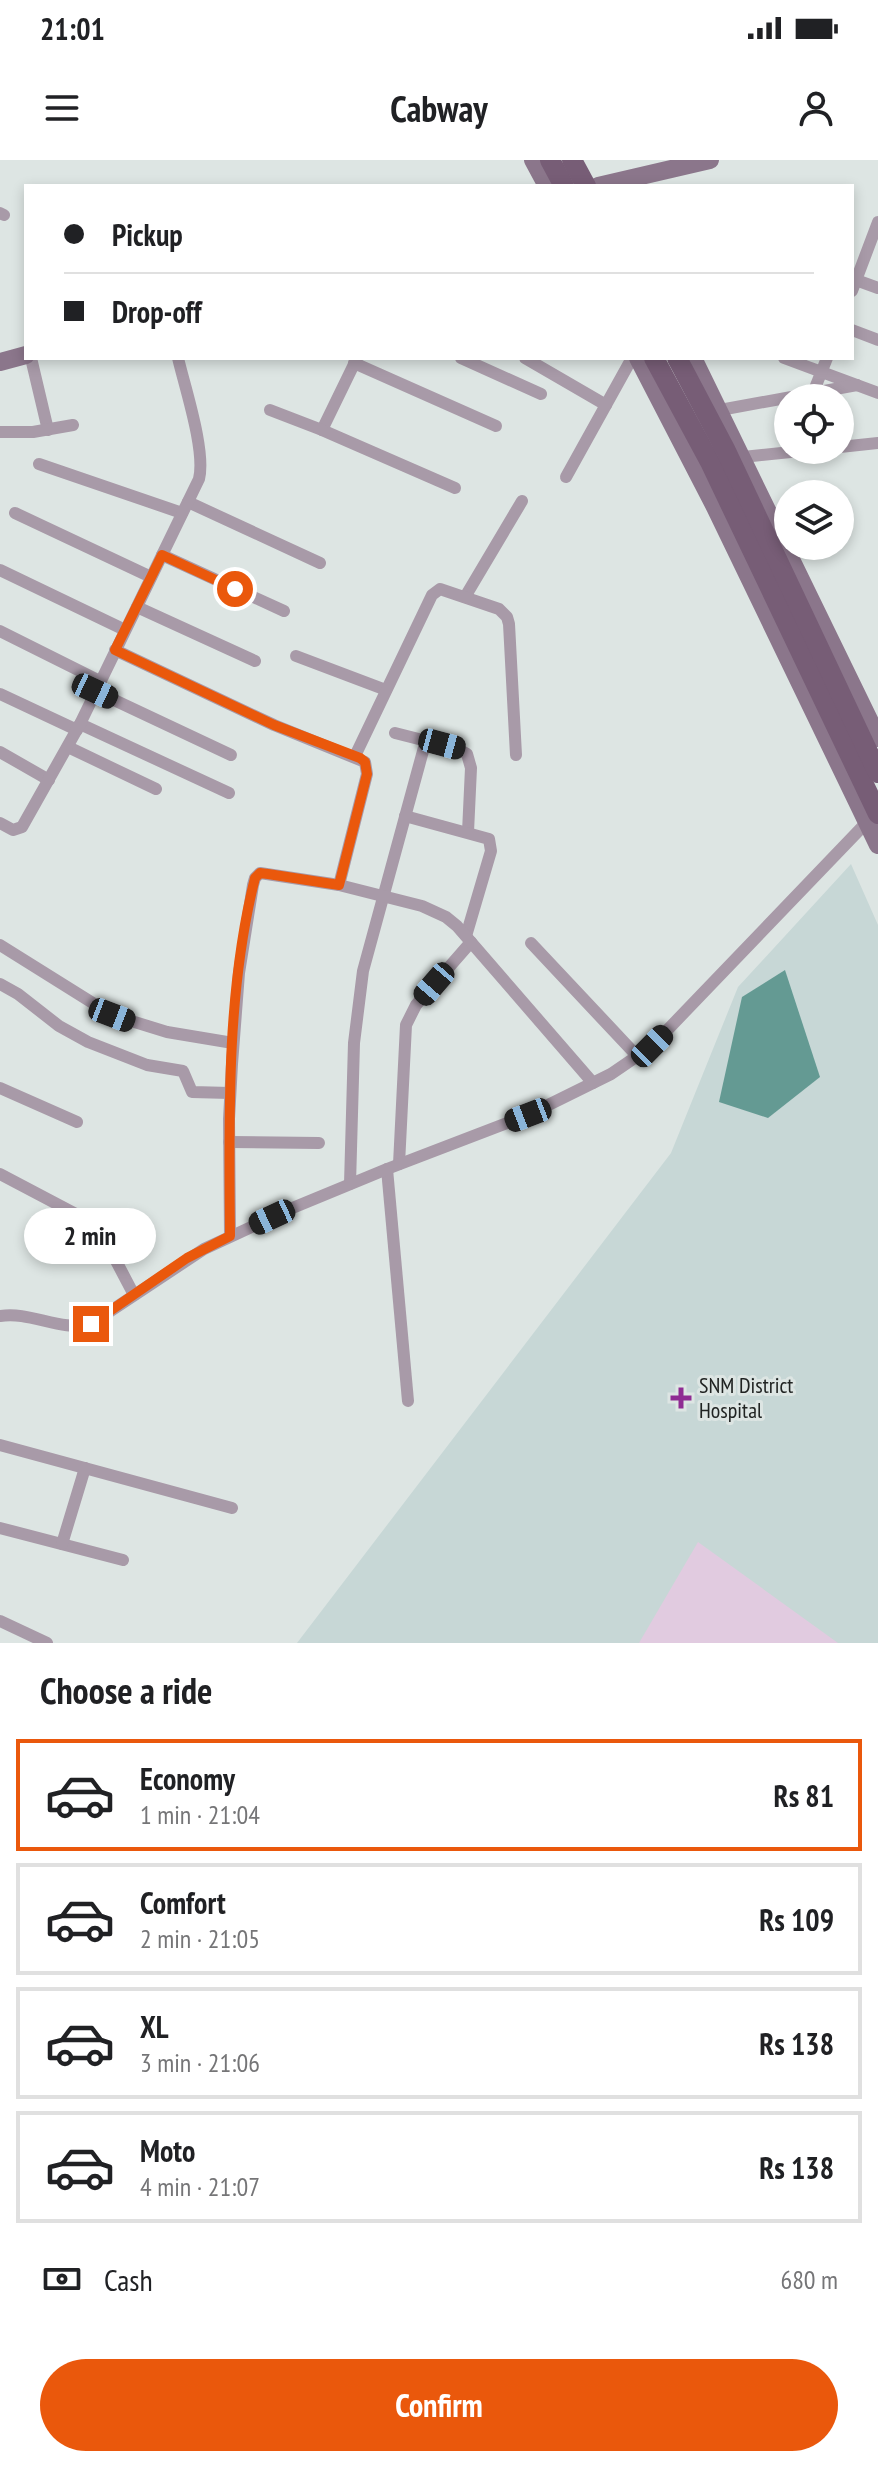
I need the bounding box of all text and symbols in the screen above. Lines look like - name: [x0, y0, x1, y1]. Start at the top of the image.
- text: 21:01: [40, 9, 105, 48]
- text: Cabway: [390, 85, 488, 132]
- icon: menu: [40, 86, 84, 130]
- icon: person: [794, 86, 838, 130]
- text: Pickup: [112, 215, 183, 254]
- text: Drop-off: [112, 292, 202, 331]
- map controls: [774, 384, 854, 560]
- button: locate: [774, 384, 854, 464]
- button: layers: [774, 480, 854, 560]
- route start: [217, 571, 253, 607]
- car: [68, 670, 122, 712]
- car: [416, 726, 468, 762]
- car: [409, 958, 459, 1010]
- car: [85, 995, 139, 1035]
- car: [627, 1021, 677, 1071]
- car: [501, 1095, 555, 1135]
- car: [245, 1196, 299, 1238]
- callout: 2 min: [25, 1208, 157, 1264]
- text: 2 min: [64, 1219, 116, 1252]
- route end: [73, 1306, 109, 1342]
- place label: SNM District Hospital: [699, 1371, 793, 1424]
- marker: SNM District Hospital: [670, 1387, 692, 1409]
- text: Choose a ride: [40, 1667, 212, 1714]
- icon: car: [44, 1759, 116, 1831]
- text: Economy: [140, 1759, 235, 1798]
- text: Rs 81: [774, 1776, 834, 1815]
- text: 1 min · 21:04: [140, 1798, 260, 1831]
- icon: car: [44, 1883, 116, 1955]
- text: Comfort: [140, 1883, 226, 1922]
- text: Rs 109: [759, 1900, 834, 1939]
- text: 2 min · 21:05: [140, 1922, 260, 1955]
- icon: car: [44, 2007, 116, 2079]
- text: XL: [140, 2007, 169, 2046]
- text: Rs 138: [759, 2024, 834, 2063]
- text: 3 min · 21:06: [140, 2046, 260, 2079]
- icon: car: [44, 2131, 116, 2203]
- text: Moto: [140, 2131, 195, 2170]
- text: Rs 138: [759, 2148, 834, 2187]
- text: 4 min · 21:07: [140, 2170, 260, 2203]
- icon: cash: [40, 2257, 84, 2301]
- text: Cash: [104, 2260, 153, 2299]
- text: 680 m: [780, 2263, 838, 2296]
- button: Confirm: [40, 2359, 838, 2451]

